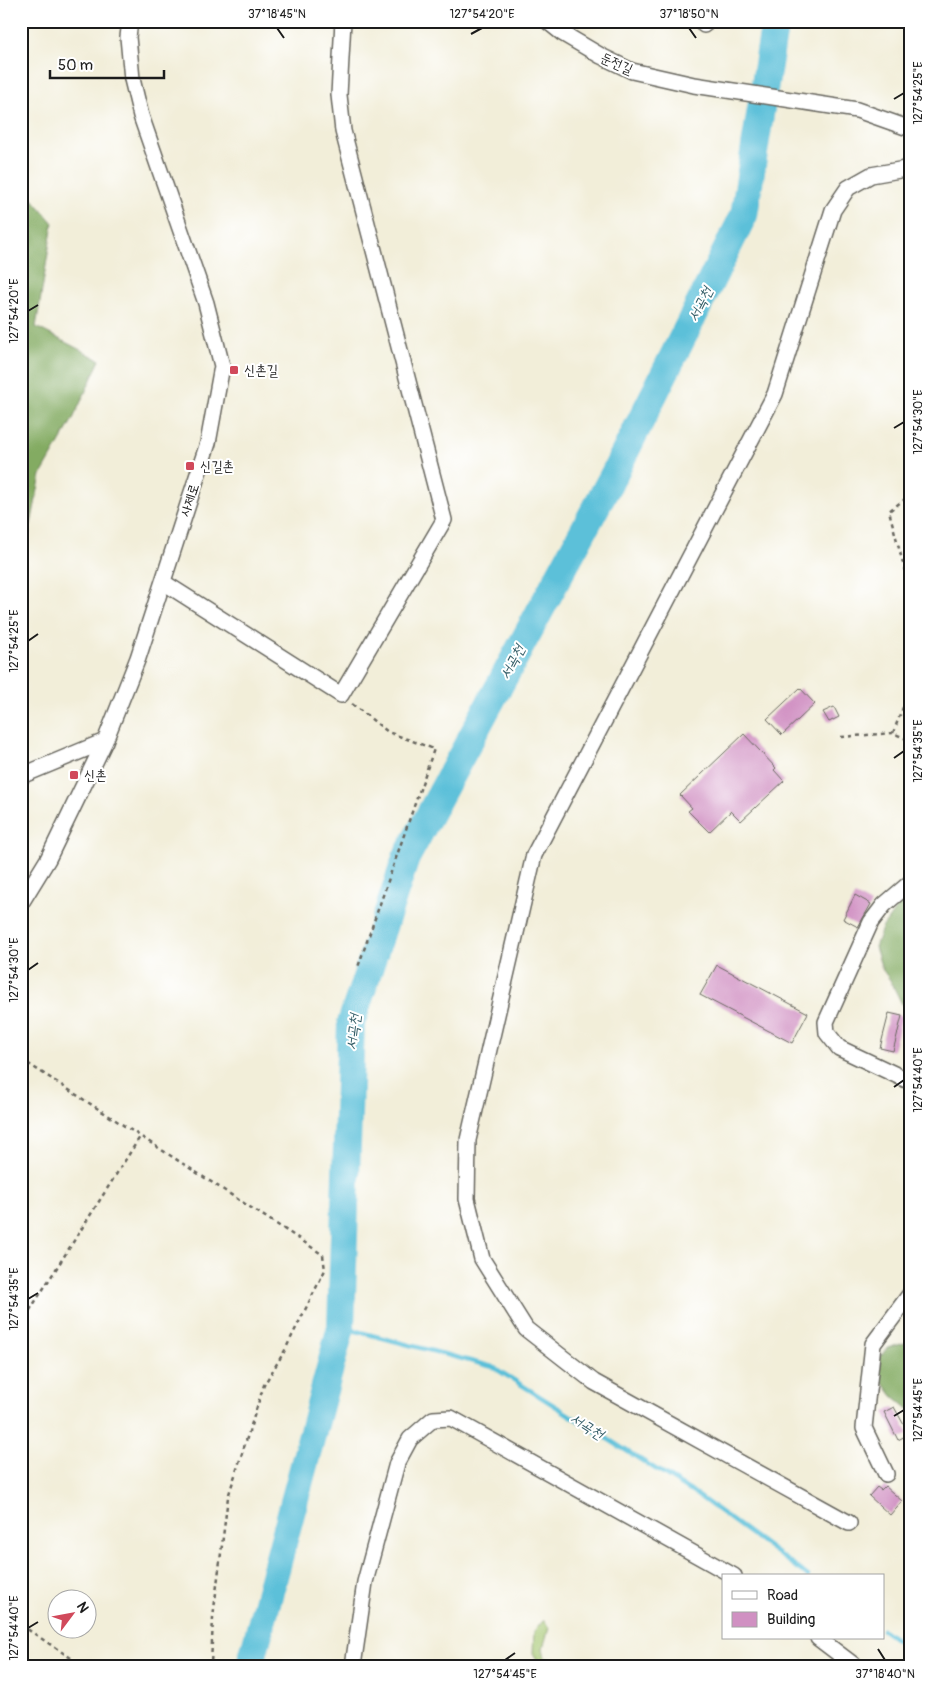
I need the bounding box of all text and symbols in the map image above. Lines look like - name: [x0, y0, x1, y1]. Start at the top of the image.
- text: 37°18'45"N: [248, 7, 306, 22]
- text: 127°54'20"E: [450, 7, 514, 22]
- text: 37°18'50"N: [659, 7, 719, 22]
- scale bar: [50, 48, 164, 80]
- street label: 둔전길: [598, 49, 636, 78]
- text: 50 m: [58, 56, 93, 75]
- text: 127°54'25"E: [911, 61, 926, 125]
- text: 127°54'20"E: [7, 279, 22, 343]
- water label: 서곡천: [684, 282, 718, 325]
- place label: 신촌길: [244, 362, 279, 379]
- marker: 신촌길: [228, 364, 240, 376]
- text: 127°54'30"E: [911, 390, 926, 454]
- place label: 신길촌: [200, 458, 234, 475]
- marker: 신길촌: [184, 460, 196, 472]
- street label: 사제로: [176, 481, 203, 519]
- text: 127°54'25"E: [7, 609, 22, 673]
- water label: 서곡천: [496, 640, 530, 683]
- text: 127°54'35"E: [911, 719, 926, 783]
- place label: 신촌: [84, 767, 107, 784]
- marker: 신촌: [68, 769, 80, 781]
- text: 127°54'30"E: [7, 938, 22, 1002]
- water label: 서곡천: [342, 1011, 365, 1051]
- text: 127°54'40"E: [911, 1047, 926, 1113]
- text: 127°54'35"E: [7, 1267, 22, 1331]
- text: 127°54'45"E: [911, 1378, 926, 1442]
- water label: 서곡천: [566, 1409, 609, 1445]
- legend: [722, 1574, 884, 1640]
- text: Road: [767, 1586, 798, 1605]
- north arrow: [48, 1590, 98, 1640]
- text: 127°54'40"E: [7, 1595, 22, 1661]
- text: N: [73, 1599, 92, 1616]
- text: Building: [767, 1610, 815, 1629]
- text: 127°54'45"E: [473, 1667, 537, 1682]
- text: 37°18'40"N: [855, 1667, 915, 1682]

